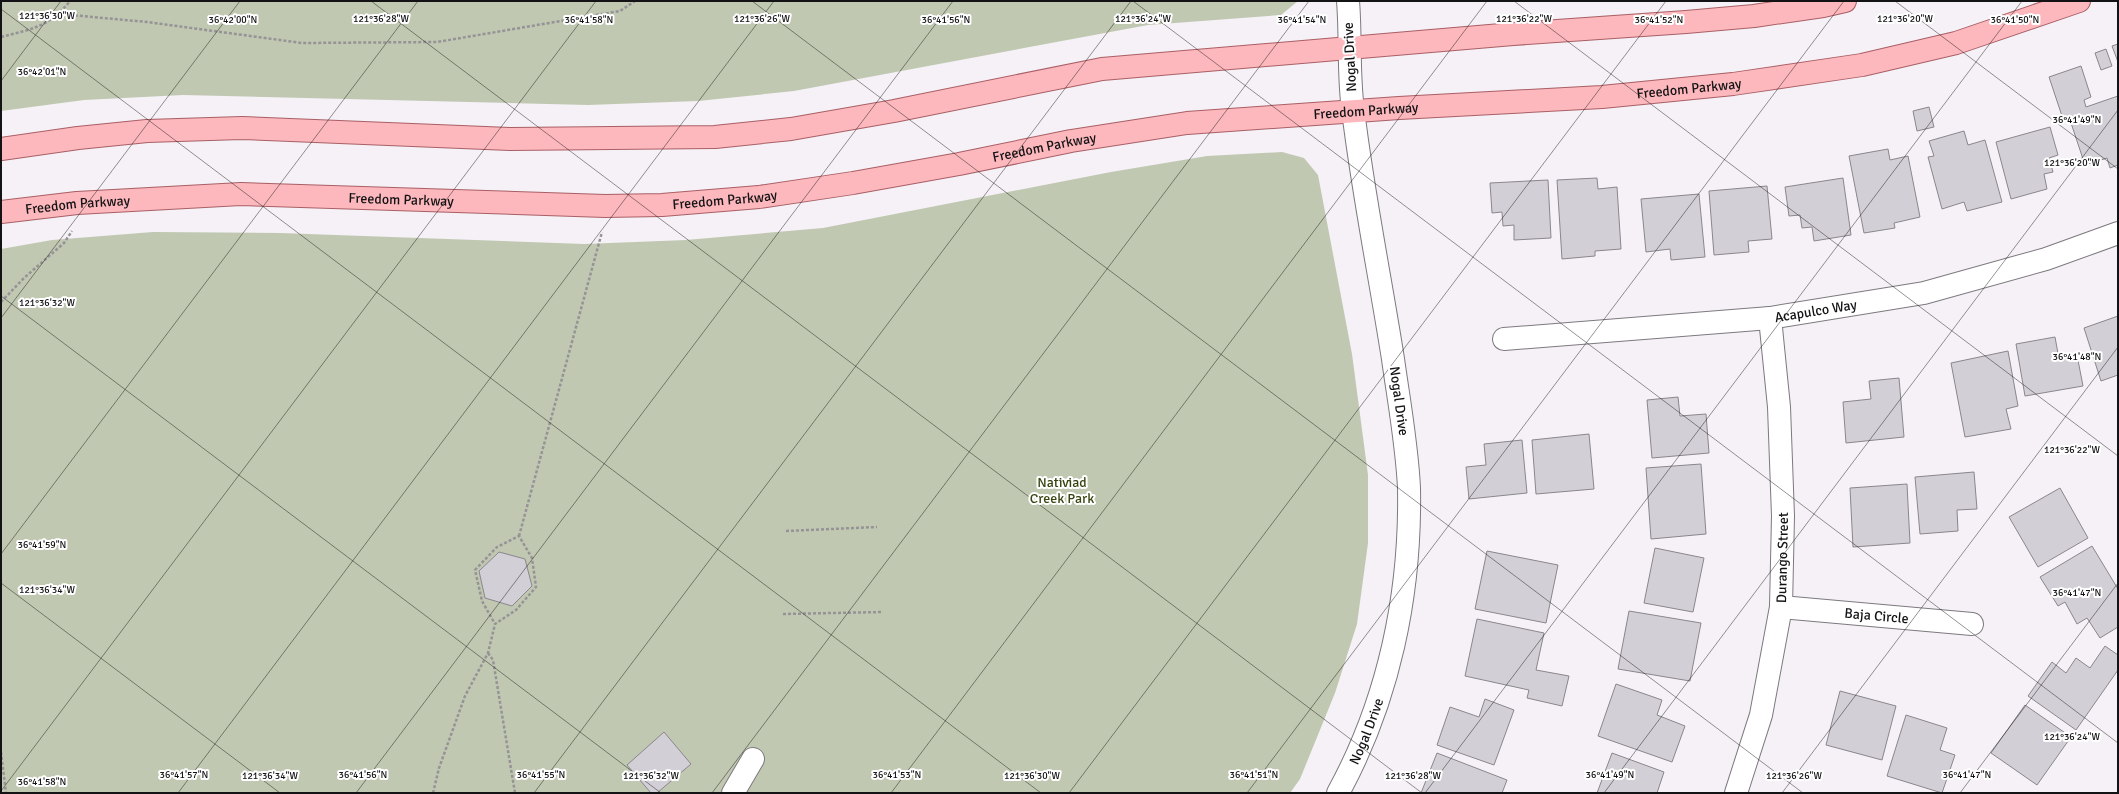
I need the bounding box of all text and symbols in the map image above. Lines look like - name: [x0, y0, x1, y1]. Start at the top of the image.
- text: 121°36'30"W: [19, 10, 75, 22]
- text: 121°36'28"W: [353, 13, 409, 25]
- text: 121°36'26"W: [734, 13, 790, 25]
- text: 121°36'24"W: [1115, 13, 1171, 25]
- text: 121°36'22"W: [1496, 13, 1552, 25]
- text: 121°36'20"W: [1877, 13, 1933, 25]
- text: 36°42'00"N: [209, 14, 257, 26]
- text: 36°41'58"N: [565, 14, 613, 26]
- text: 36°41'56"N: [922, 14, 970, 26]
- text: 36°41'54"N: [1278, 14, 1326, 26]
- text: 36°41'52"N: [1635, 14, 1683, 26]
- text: 36°41'50"N: [1991, 14, 2039, 26]
- street label: Nogal Drive: [1340, 22, 1360, 92]
- text: 36°42'01"N: [18, 66, 66, 78]
- street label: Freedom Parkway: [1636, 74, 1743, 102]
- street label: Freedom Parkway: [1313, 98, 1419, 123]
- text: 36°41'49"N: [2053, 114, 2101, 126]
- street label: Freedom Parkway: [991, 129, 1098, 165]
- text: 121°36'20"W: [2044, 157, 2100, 169]
- street label: Freedom Parkway: [672, 186, 779, 213]
- street label: Freedom Parkway: [348, 189, 454, 210]
- street label: Freedom Parkway: [24, 192, 131, 218]
- street label: Acapulco Way: [1773, 295, 1858, 326]
- text: 121°36'32"W: [19, 297, 75, 309]
- text: 36°41'48"N: [2053, 351, 2101, 363]
- street label: Nogal Drive: [1386, 365, 1412, 437]
- text: 121°36'22"W: [2044, 444, 2100, 456]
- park label: Nativiad Creek Park: [1030, 474, 1094, 507]
- street label: Durango Street: [1773, 512, 1792, 603]
- text: 36°41'59"N: [18, 539, 66, 551]
- text: 121°36'34"W: [19, 584, 75, 596]
- text: 36°41'47"N: [2053, 587, 2101, 599]
- street label: Baja Circle: [1844, 604, 1909, 627]
- street label: Nogal Drive: [1345, 696, 1387, 767]
- text: 121°36'24"W: [2044, 731, 2100, 743]
- text: 36°41'57"N: [160, 769, 208, 781]
- text: 36°41'56"N: [339, 769, 387, 781]
- text: 36°41'55"N: [517, 769, 565, 781]
- text: 36°41'53"N: [873, 769, 921, 781]
- text: 36°41'51"N: [1230, 769, 1278, 781]
- text: 36°41'49"N: [1586, 769, 1634, 781]
- text: 36°41'47"N: [1943, 769, 1991, 781]
- text: 121°36'34"W: [242, 770, 298, 782]
- text: 121°36'32"W: [623, 770, 679, 782]
- text: 121°36'30"W: [1004, 770, 1060, 782]
- text: 121°36'28"W: [1385, 770, 1441, 782]
- text: 121°36'26"W: [1766, 770, 1822, 782]
- text: 36°41'58"N: [18, 776, 66, 788]

